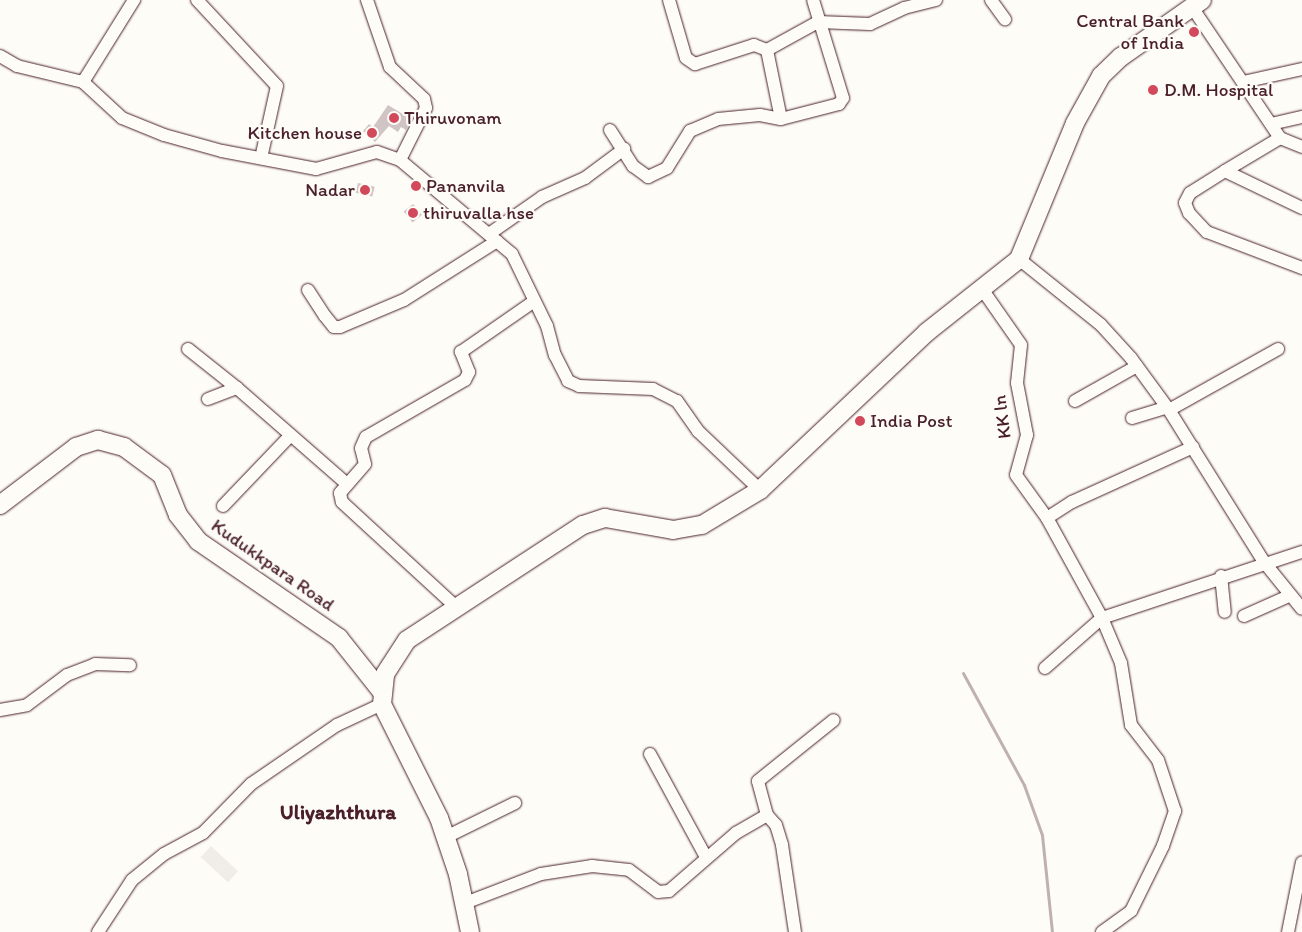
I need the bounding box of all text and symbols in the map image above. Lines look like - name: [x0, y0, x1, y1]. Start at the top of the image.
- place label: Central Bank of India: [1076, 10, 1184, 54]
- marker: Central Bank of India: [1188, 26, 1200, 38]
- place label: D.M. Hospital: [1164, 79, 1273, 101]
- marker: D.M. Hospital: [1146, 83, 1160, 97]
- place label: Thiruvonam: [404, 107, 502, 129]
- marker: Thiruvonam: [388, 112, 400, 124]
- place label: Kitchen house: [247, 122, 362, 144]
- marker: Kitchen house: [366, 127, 378, 139]
- place label: Pananvila: [426, 175, 505, 197]
- place label: Nadar: [305, 179, 355, 201]
- marker: Pananvila: [410, 180, 422, 192]
- marker: Nadar: [359, 184, 371, 196]
- place label: thiruvalla hse: [423, 202, 534, 224]
- marker: thiruvalla hse: [407, 207, 419, 219]
- street label: KK ln: [988, 394, 1016, 440]
- place label: India Post: [870, 410, 952, 432]
- marker: India Post: [854, 415, 866, 427]
- street label: Kudukkpara Road: [207, 514, 339, 616]
- district label: Uliyazhthura: [280, 799, 396, 825]

